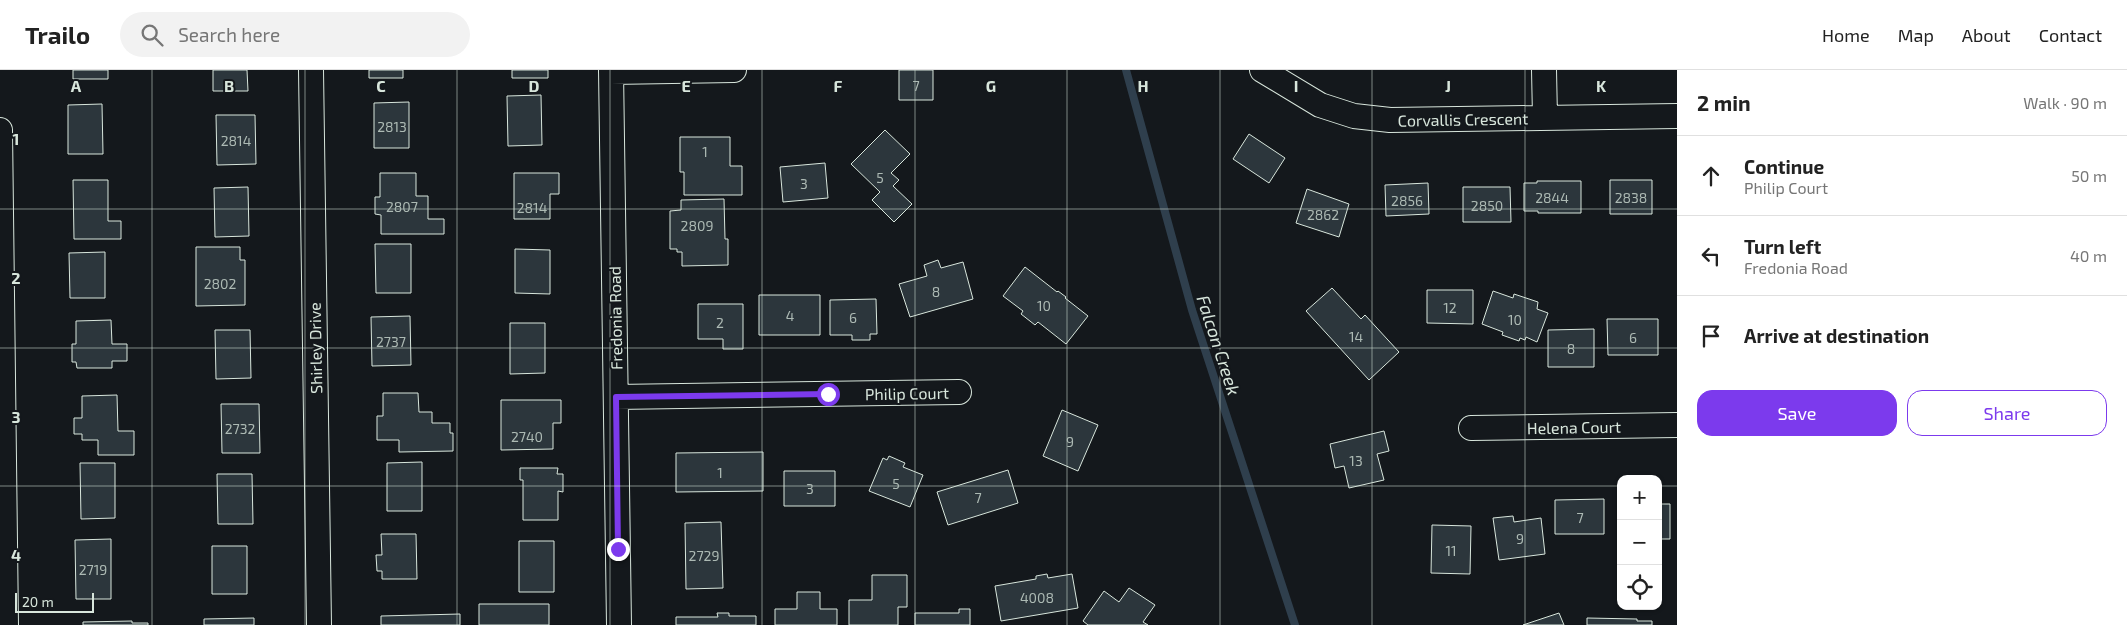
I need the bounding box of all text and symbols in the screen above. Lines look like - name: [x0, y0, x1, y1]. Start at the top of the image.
- search box: [120, 12, 470, 57]
- text: Trailo: [25, 20, 90, 49]
- icon: search: [138, 21, 166, 49]
- text: Search here: [178, 23, 280, 46]
- text: Home: [1822, 24, 1870, 46]
- text: Map: [1898, 24, 1934, 46]
- text: About: [1962, 24, 2011, 46]
- text: Contact: [2039, 24, 2102, 46]
- text: A: [71, 76, 82, 95]
- text: B: [224, 76, 234, 95]
- text: C: [376, 76, 386, 95]
- text: D: [529, 76, 540, 95]
- text: E: [681, 76, 691, 95]
- text: F: [834, 76, 843, 95]
- text: G: [986, 76, 996, 95]
- text: H: [1137, 76, 1149, 95]
- text: I: [1294, 76, 1298, 95]
- text: J: [1445, 76, 1451, 95]
- text: K: [1596, 76, 1607, 95]
- house number: 7: [912, 77, 920, 94]
- text: 2 min: [1697, 90, 1751, 115]
- text: Walk · 90 m: [2023, 93, 2107, 112]
- street label: Corvallis Crescent: [1397, 108, 1529, 130]
- house number: 2813: [377, 118, 407, 135]
- text: 1: [13, 129, 19, 148]
- house number: 2814: [221, 132, 251, 149]
- house number: 1: [702, 143, 708, 160]
- text: Continue: [1744, 155, 1824, 178]
- icon: ahead: [1697, 162, 1725, 190]
- text: 50 m: [2071, 166, 2107, 185]
- house number: 5: [876, 169, 884, 186]
- house number: 3: [800, 175, 808, 192]
- text: Philip Court: [1744, 178, 1828, 197]
- house number: 2844: [1535, 189, 1569, 206]
- house number: 2838: [1615, 189, 1647, 206]
- house number: 2856: [1391, 192, 1423, 209]
- house number: 2850: [1471, 197, 1503, 214]
- house number: 2807: [386, 198, 418, 215]
- house number: 2814: [517, 199, 547, 216]
- house number: 2862: [1307, 206, 1339, 223]
- house number: 2809: [681, 217, 713, 234]
- text: Turn left: [1744, 235, 1821, 258]
- icon: left: [1697, 242, 1725, 270]
- text: 40 m: [2070, 246, 2107, 265]
- text: Fredonia Road: [1744, 258, 1848, 277]
- street label: Fredonia Road: [605, 266, 625, 370]
- text: 2: [11, 268, 21, 287]
- house number: 2802: [204, 275, 236, 292]
- house number: 8: [932, 283, 940, 300]
- water label: Falcon Creek: [1192, 292, 1246, 398]
- house number: 10: [1037, 297, 1051, 314]
- house number: 12: [1443, 299, 1457, 316]
- street label: Shirley Drive: [305, 302, 325, 394]
- house number: 4: [786, 307, 794, 324]
- house number: 6: [849, 309, 857, 326]
- house number: 10: [1508, 311, 1522, 328]
- house number: 2: [716, 314, 724, 331]
- icon: arrive: [1697, 322, 1725, 350]
- text: Arrive at destination: [1744, 324, 1929, 347]
- house number: 14: [1349, 328, 1363, 345]
- house number: 6: [1629, 329, 1637, 346]
- house number: 2737: [376, 333, 406, 350]
- house number: 8: [1567, 340, 1575, 357]
- route start: [817, 383, 840, 406]
- street label: Philip Court: [865, 383, 949, 403]
- button: Save: [1697, 390, 1897, 436]
- button: Share: [1907, 390, 2107, 436]
- text: 3: [11, 407, 21, 426]
- street label: Helena Court: [1527, 417, 1621, 437]
- house number: 2732: [225, 420, 255, 437]
- house number: 2740: [511, 428, 543, 445]
- house number: 9: [1066, 433, 1074, 450]
- house number: 13: [1349, 452, 1363, 469]
- house number: 1: [717, 464, 723, 481]
- house number: 5: [892, 475, 900, 492]
- map controls: [1617, 475, 1662, 610]
- button: +: [1617, 475, 1662, 520]
- house number: 3: [806, 480, 814, 497]
- house number: 7: [974, 489, 982, 506]
- house number: 7: [1576, 509, 1584, 526]
- button: −: [1617, 520, 1662, 565]
- house number: 9: [1516, 530, 1524, 547]
- route end: [607, 538, 630, 561]
- house number: 11: [1445, 542, 1457, 559]
- text: 4: [11, 545, 21, 564]
- house number: 2729: [689, 547, 719, 564]
- house number: 2719: [79, 561, 107, 578]
- button: locate: [1617, 565, 1662, 610]
- house number: 4008: [1020, 589, 1054, 606]
- scale bar: [15, 590, 94, 613]
- text: 20 m: [22, 593, 54, 610]

